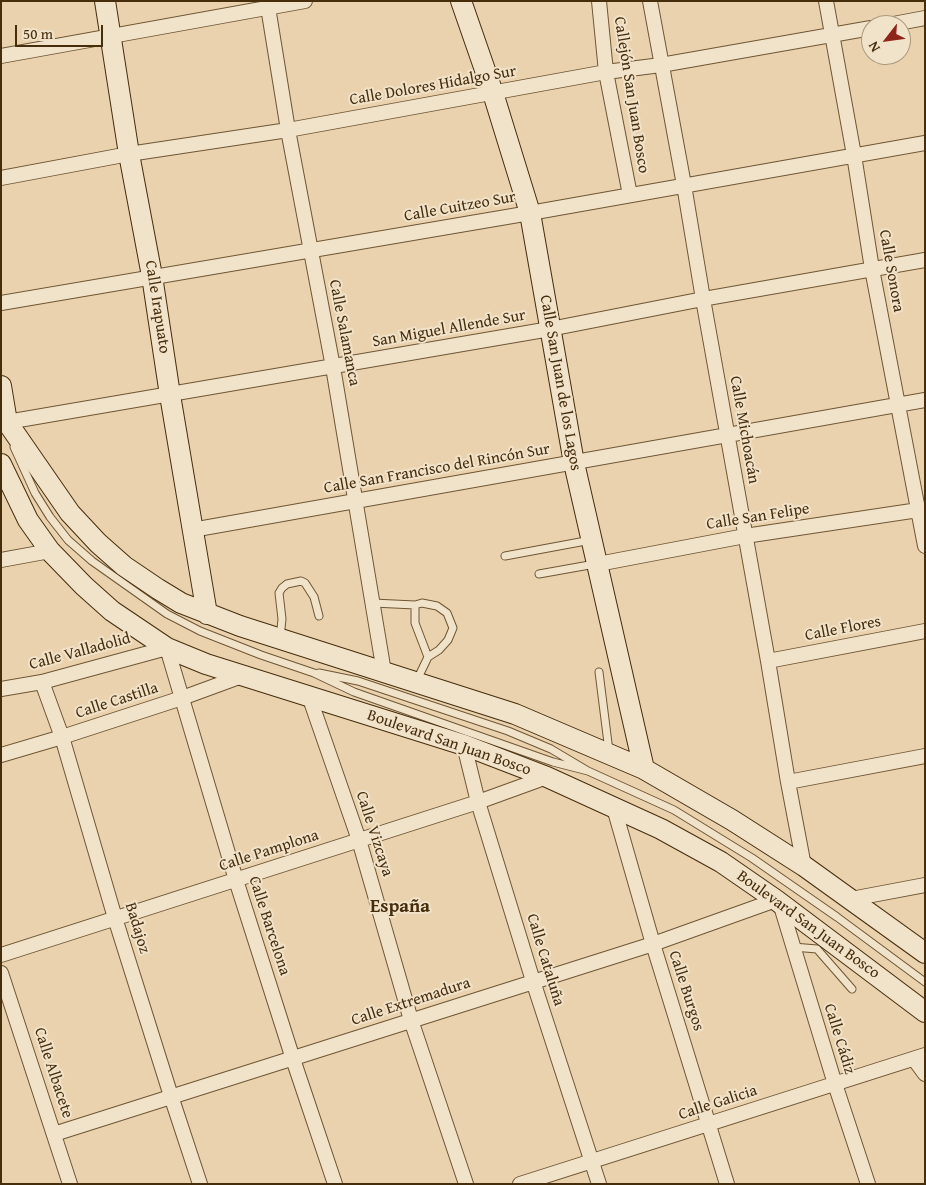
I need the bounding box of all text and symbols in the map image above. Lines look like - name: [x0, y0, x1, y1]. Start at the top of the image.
- scale bar: [18, 15, 105, 47]
- street label: Callejón San Juan Bosco: [609, 15, 653, 175]
- north arrow: [861, 15, 911, 65]
- text: 50 m: [23, 23, 53, 44]
- text: N: [863, 38, 885, 56]
- street label: Calle Dolores Hidalgo Sur: [348, 62, 518, 110]
- street label: Calle Cuitzeo Sur: [403, 188, 517, 226]
- street label: Calle Sonora: [874, 228, 908, 314]
- street label: Calle Irapuato: [140, 259, 174, 355]
- street label: Calle Salamanca: [324, 278, 364, 388]
- street label: Calle San Juan de los Lagos: [535, 294, 585, 472]
- street label: San Miguel Allende Sur: [371, 306, 527, 352]
- street label: Calle Michoacán: [725, 375, 763, 485]
- street label: Calle San Francisco del Rincón Sur: [322, 440, 552, 498]
- street label: Calle San Felipe: [705, 499, 811, 535]
- street label: Calle Flores: [803, 612, 883, 646]
- street label: Calle Valladolid: [27, 629, 133, 675]
- street label: Calle Castilla: [73, 679, 161, 723]
- street label: Boulevard San Juan Bosco: [365, 706, 533, 780]
- street label: Calle Vizcaya: [351, 789, 397, 879]
- street label: Calle Pamplona: [217, 826, 321, 876]
- street label: Boulevard San Juan Bosco: [733, 867, 883, 983]
- street label: Calle Barcelona: [244, 874, 294, 978]
- district label: España: [370, 896, 430, 918]
- street label: Badajoz: [120, 900, 154, 956]
- street label: Calle Cataluña: [522, 912, 568, 1008]
- street label: Calle Burgos: [664, 949, 708, 1033]
- street label: Calle Extremadura: [349, 974, 473, 1030]
- street label: Calle Cádiz: [819, 1001, 859, 1077]
- street label: Calle Albacete: [29, 1025, 77, 1121]
- street label: Calle Galicia: [676, 1081, 760, 1125]

